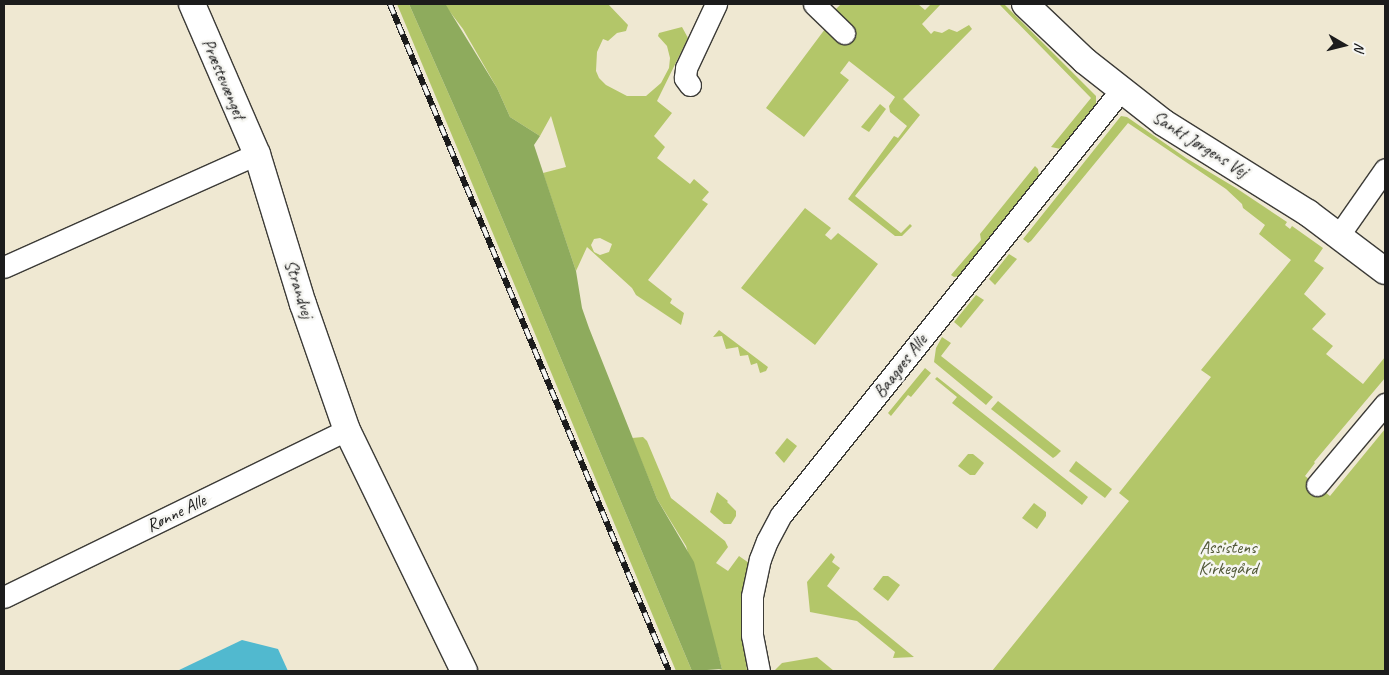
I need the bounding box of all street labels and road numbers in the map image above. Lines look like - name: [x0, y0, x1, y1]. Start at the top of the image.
- street label: Præstevænget: [197, 35, 251, 123]
- street label: Sankt Jørgens Vej: [1148, 106, 1252, 182]
- street label: Strandvej: [279, 257, 319, 321]
- street label: Baagøes Alle: [869, 330, 931, 402]
- street label: Rønne Alle: [143, 489, 209, 537]

